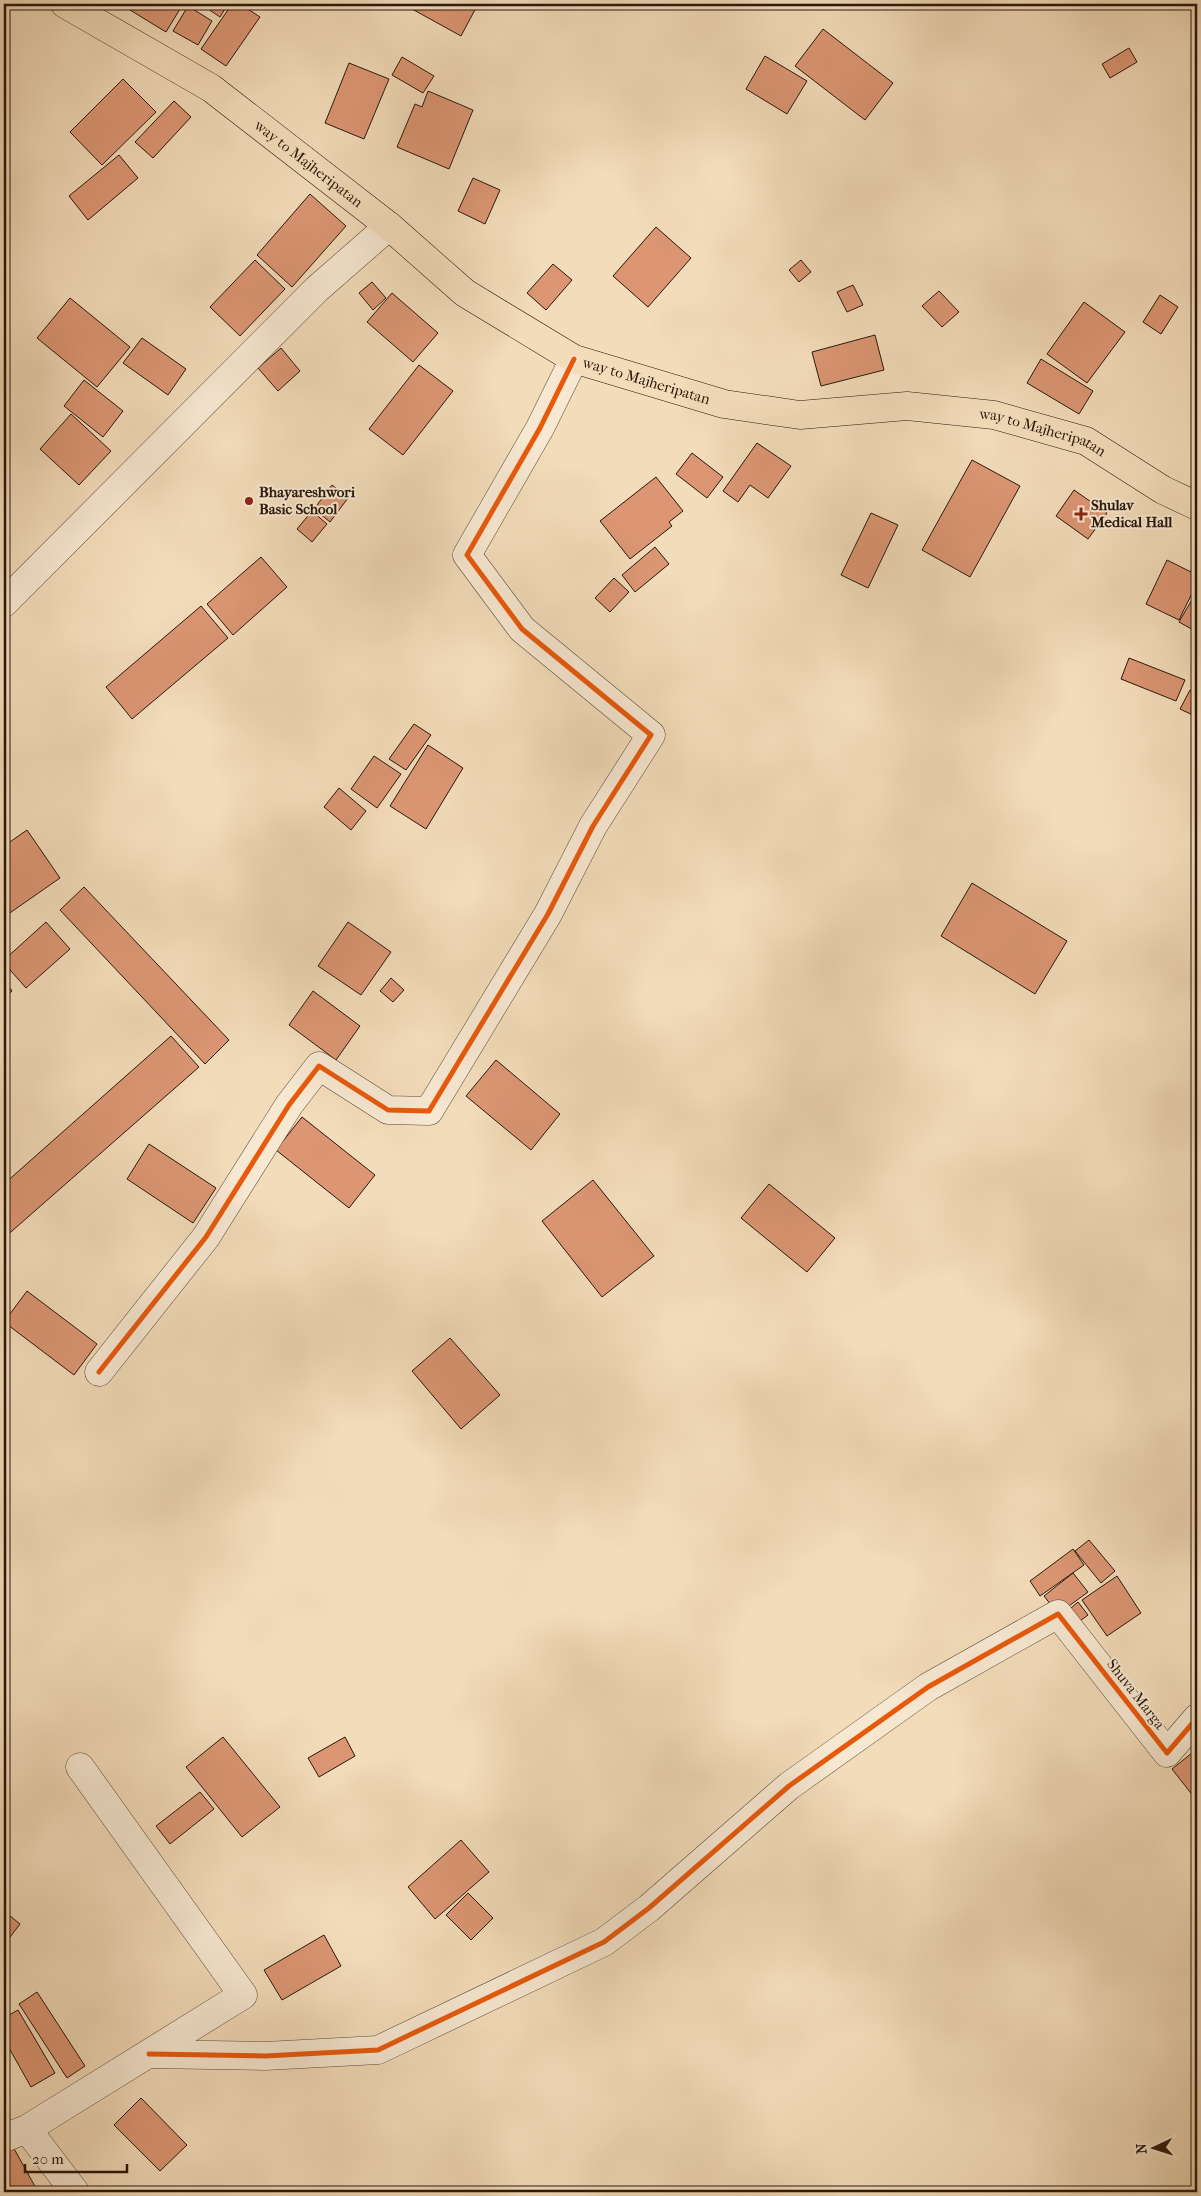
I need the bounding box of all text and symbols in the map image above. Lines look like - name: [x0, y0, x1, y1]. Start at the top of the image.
- street label: way to Majheripatan: [250, 115, 367, 212]
- street label: way to Majheripatan: [580, 353, 713, 408]
- street label: way to Majheripatan: [977, 404, 1110, 460]
- place label: Bhayareshwori Basic School: [259, 483, 356, 518]
- marker: Bhayareshwori Basic School: [243, 495, 255, 507]
- place label: Shulav Medical Hall: [1090, 496, 1173, 531]
- marker: Shulav Medical Hall: [1075, 508, 1087, 520]
- street label: Shuva Marga: [1103, 1655, 1170, 1733]
- north arrow: [1128, 2124, 1178, 2174]
- scale bar: [25, 2141, 128, 2173]
- text: N: [1133, 2143, 1150, 2155]
- text: 20 m: [32, 2150, 64, 2168]

